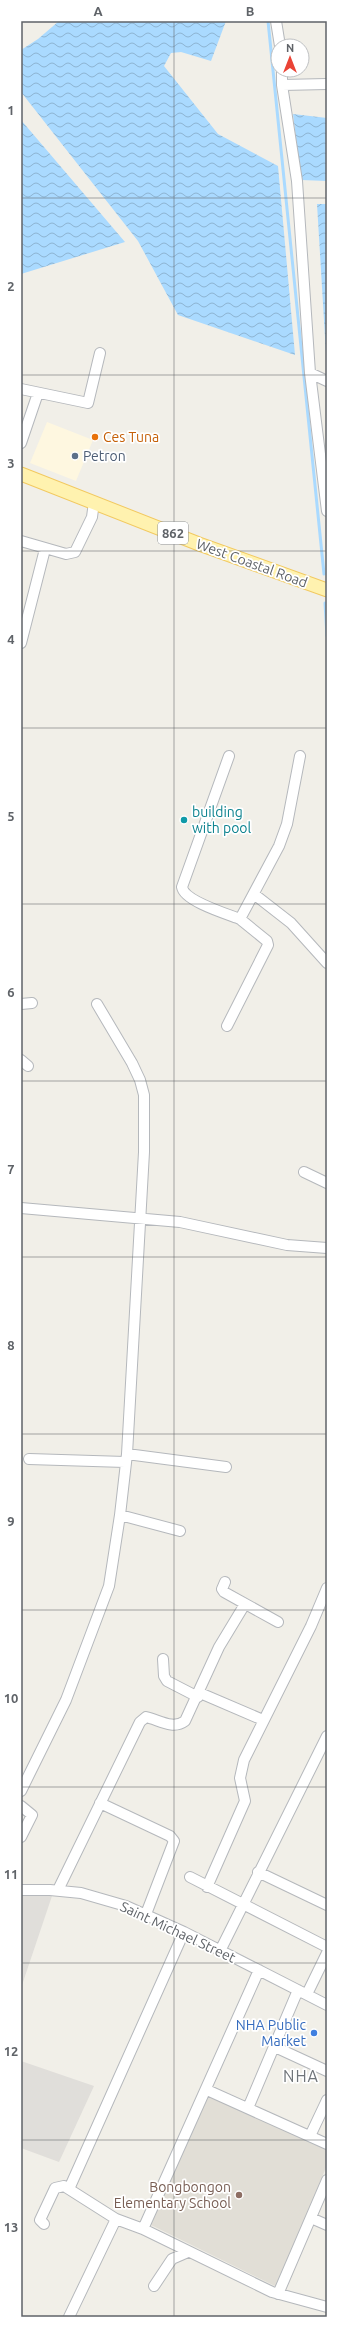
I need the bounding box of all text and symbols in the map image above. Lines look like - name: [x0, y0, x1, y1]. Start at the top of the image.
- text: A: [93, 4, 103, 18]
- text: B: [246, 4, 255, 18]
- north arrow: [270, 38, 310, 78]
- text: N: [286, 42, 294, 54]
- text: 1: [7, 103, 15, 117]
- text: 2: [7, 279, 15, 293]
- place label: Ces Tuna: [103, 429, 159, 445]
- marker: Ces Tuna: [90, 432, 100, 442]
- place label: Petron: [83, 448, 126, 464]
- marker: Petron: [70, 451, 80, 461]
- text: 3: [7, 456, 15, 470]
- road number: 862: [158, 522, 188, 544]
- street label: West Coastal Road: [194, 535, 310, 591]
- text: 4: [7, 632, 15, 646]
- place label: building with pool: [192, 804, 252, 836]
- text: 5: [7, 809, 15, 823]
- marker: building with pool: [179, 815, 189, 825]
- text: 6: [7, 985, 15, 999]
- text: 7: [7, 1162, 15, 1176]
- text: 8: [7, 1338, 15, 1352]
- text: 9: [7, 1514, 15, 1528]
- text: 10: [4, 1691, 18, 1705]
- text: 11: [4, 1867, 18, 1881]
- street label: Saint Michael Street: [118, 1898, 239, 1966]
- place label: NHA Public Market: [236, 2017, 306, 2049]
- marker: NHA Public Market: [309, 2028, 319, 2038]
- text: 12: [4, 2044, 18, 2058]
- district label: NHA: [283, 2067, 319, 2085]
- place label: Bongbongon Elementary School: [114, 2179, 231, 2211]
- marker: Bongbongon Elementary School: [234, 2190, 244, 2200]
- text: 13: [4, 2220, 18, 2234]

